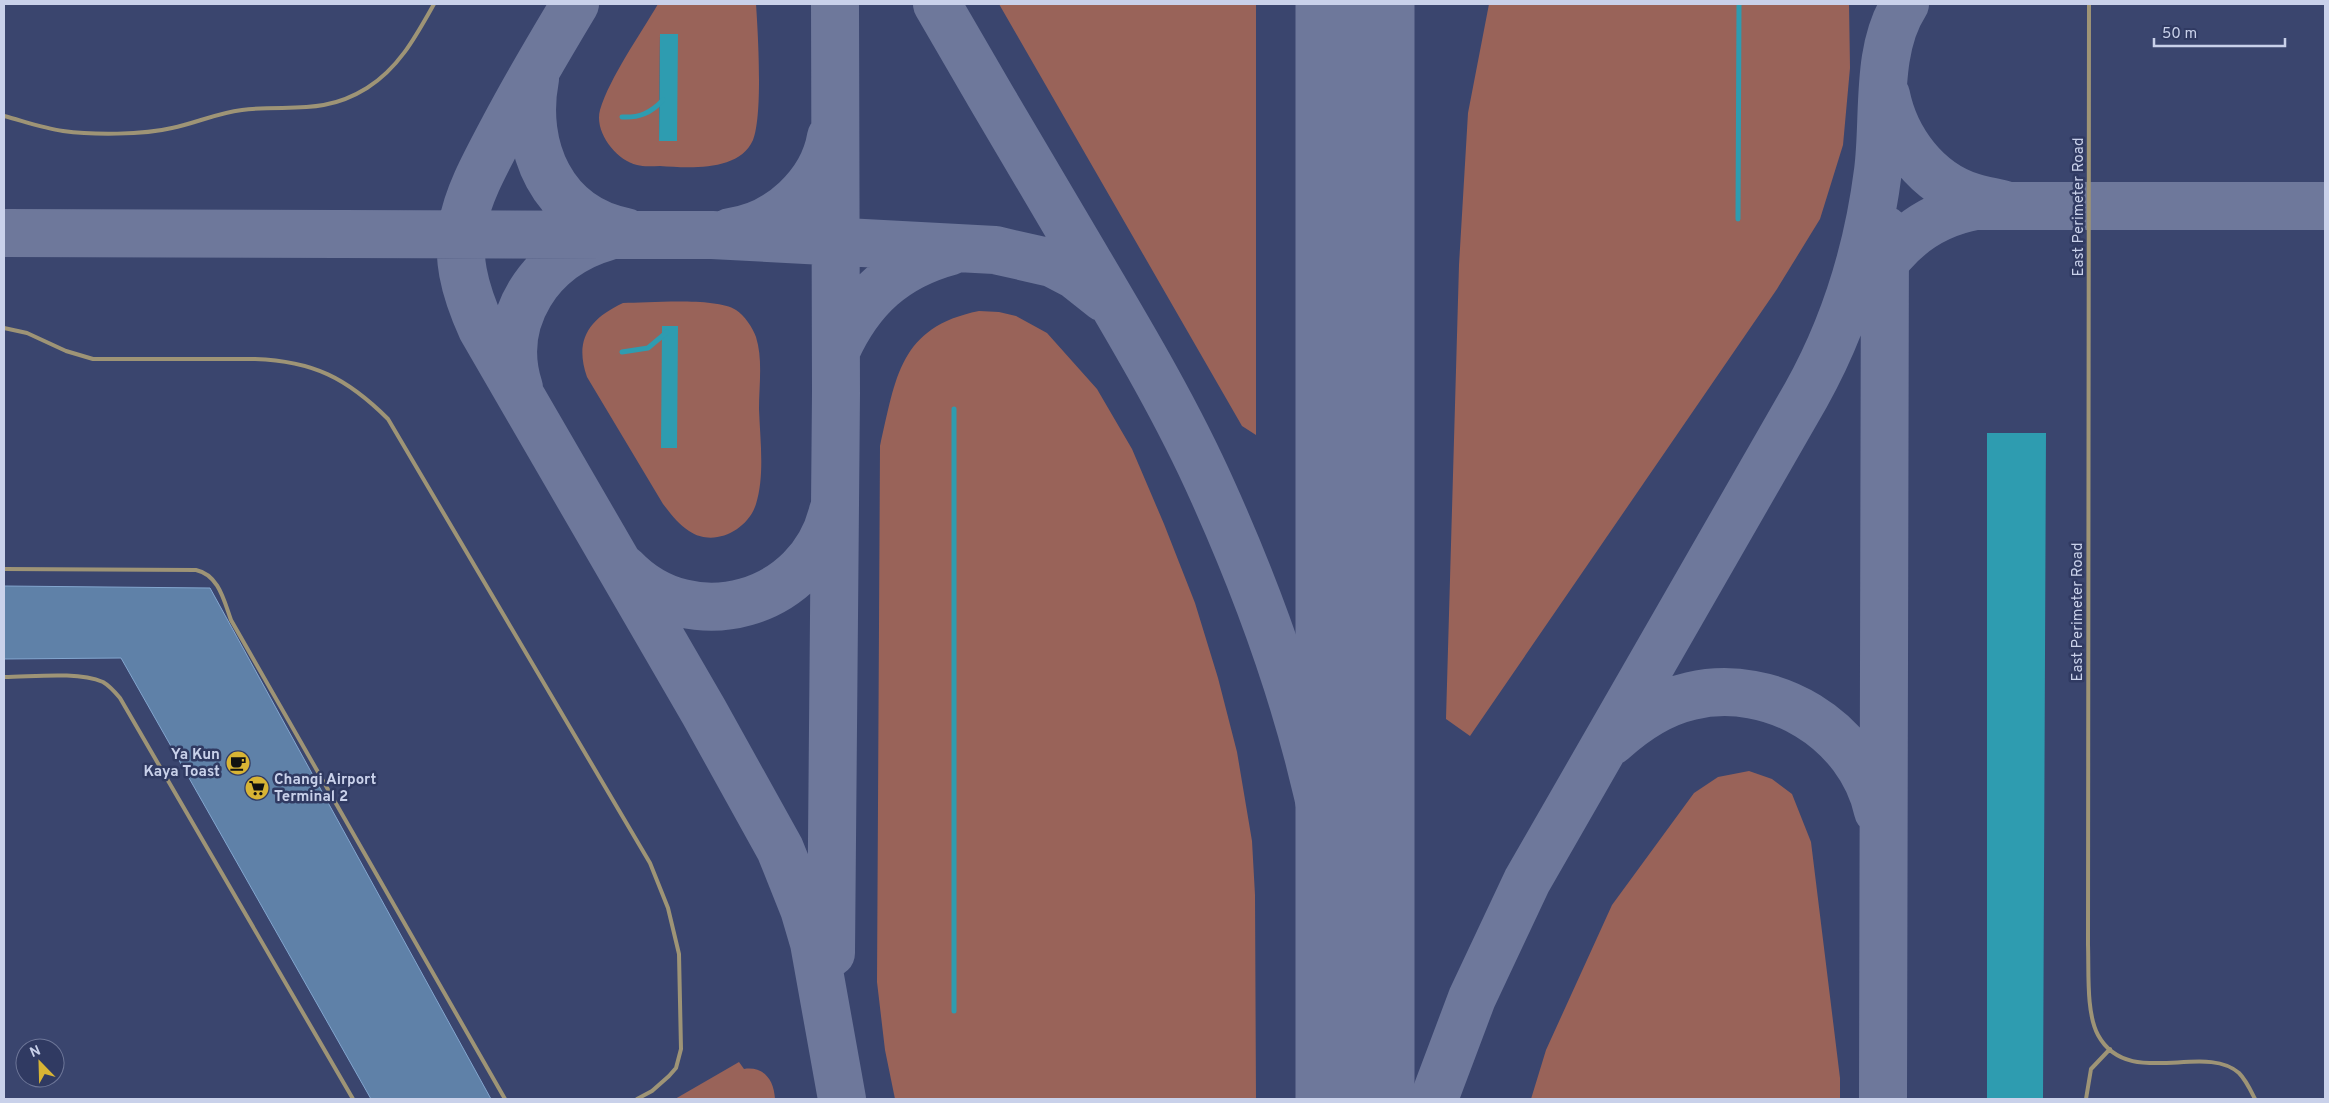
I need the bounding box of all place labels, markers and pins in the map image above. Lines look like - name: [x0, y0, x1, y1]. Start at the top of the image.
- place label: Ya Kun Kaya Toast: [144, 746, 220, 782]
- cafe icon: Ya Kun Kaya Toast: [225, 750, 251, 776]
- place label: Changi Airport Terminal 2: [274, 771, 376, 807]
- supermarket icon: Changi Airport Terminal 2: [244, 775, 270, 801]

